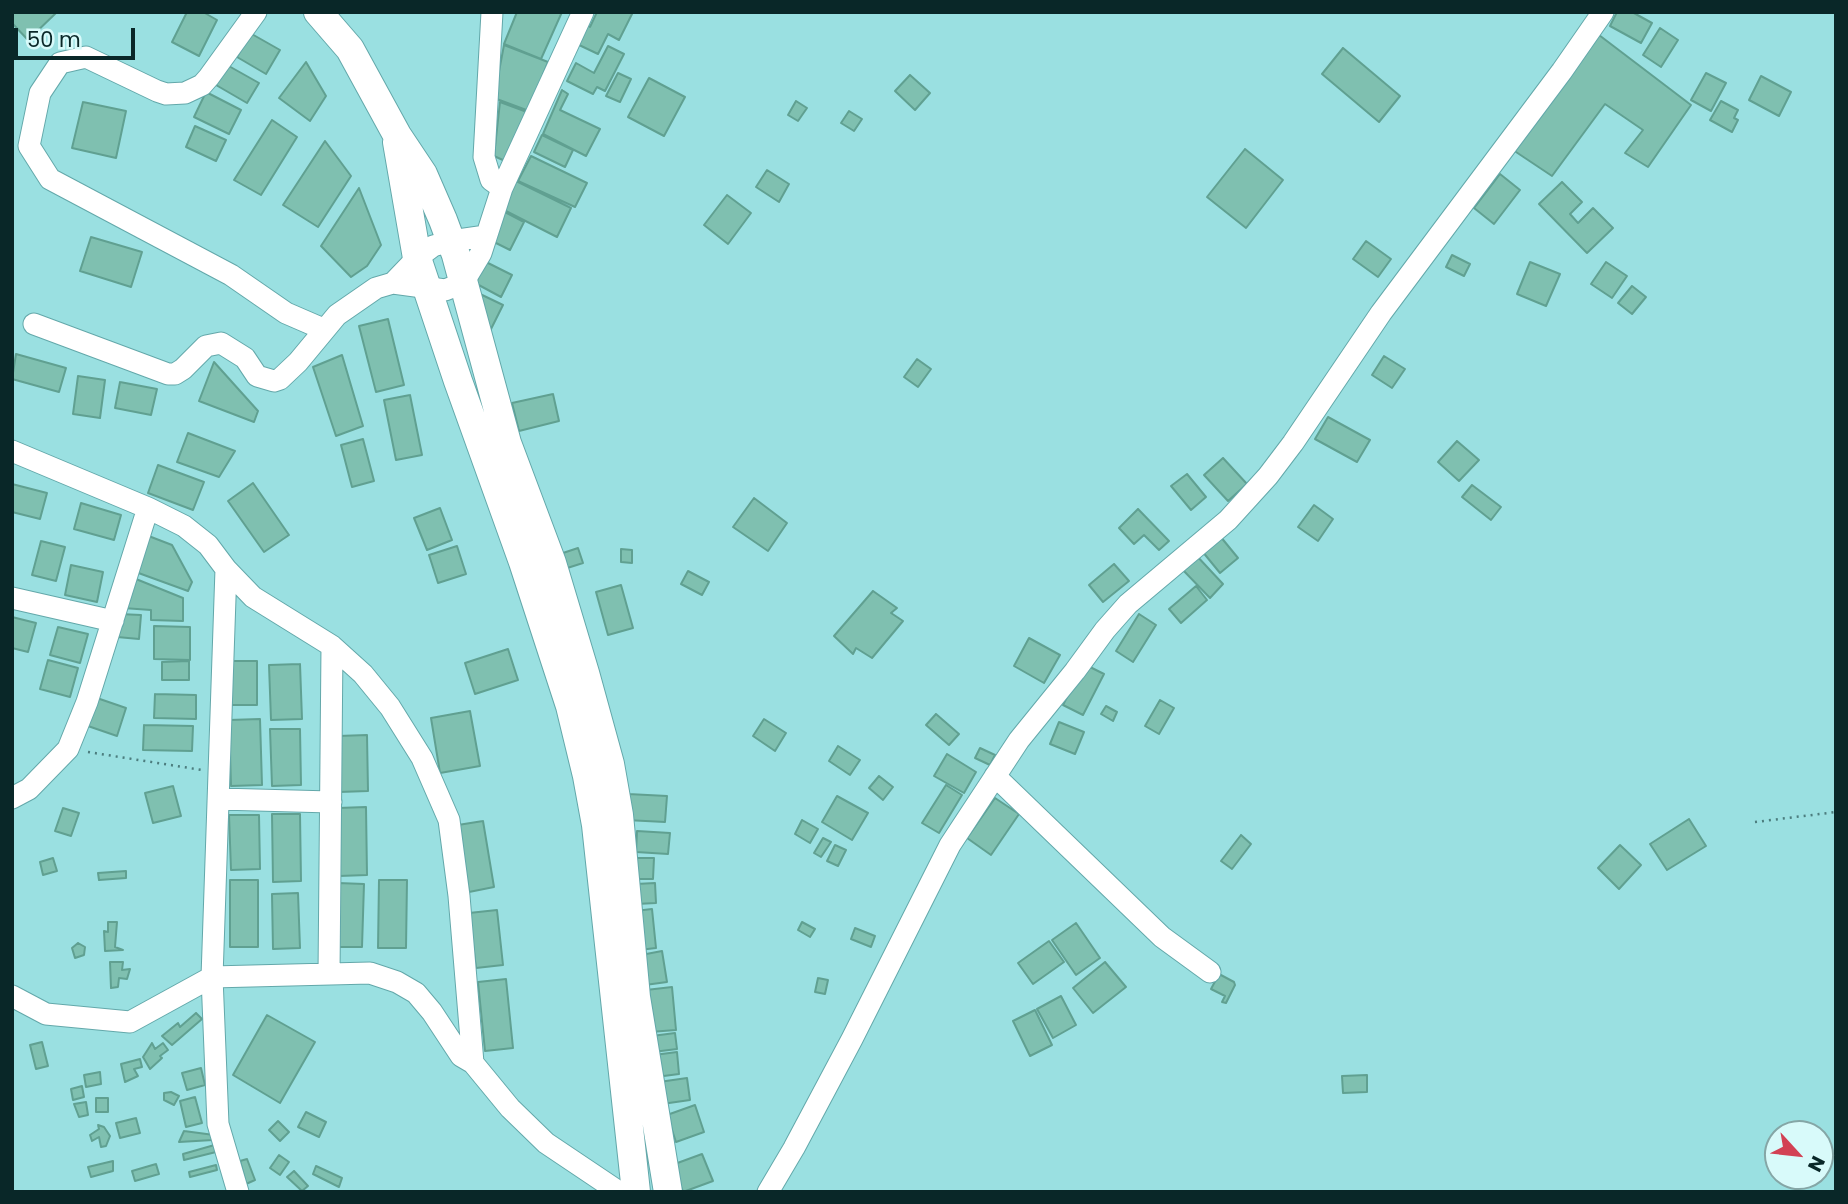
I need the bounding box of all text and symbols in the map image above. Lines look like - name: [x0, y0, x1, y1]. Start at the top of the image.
- scale bar: [18, 14, 138, 58]
- text: 50 m: [27, 25, 81, 54]
- north arrow: [1764, 1120, 1834, 1190]
- text: N: [1801, 1151, 1832, 1176]

